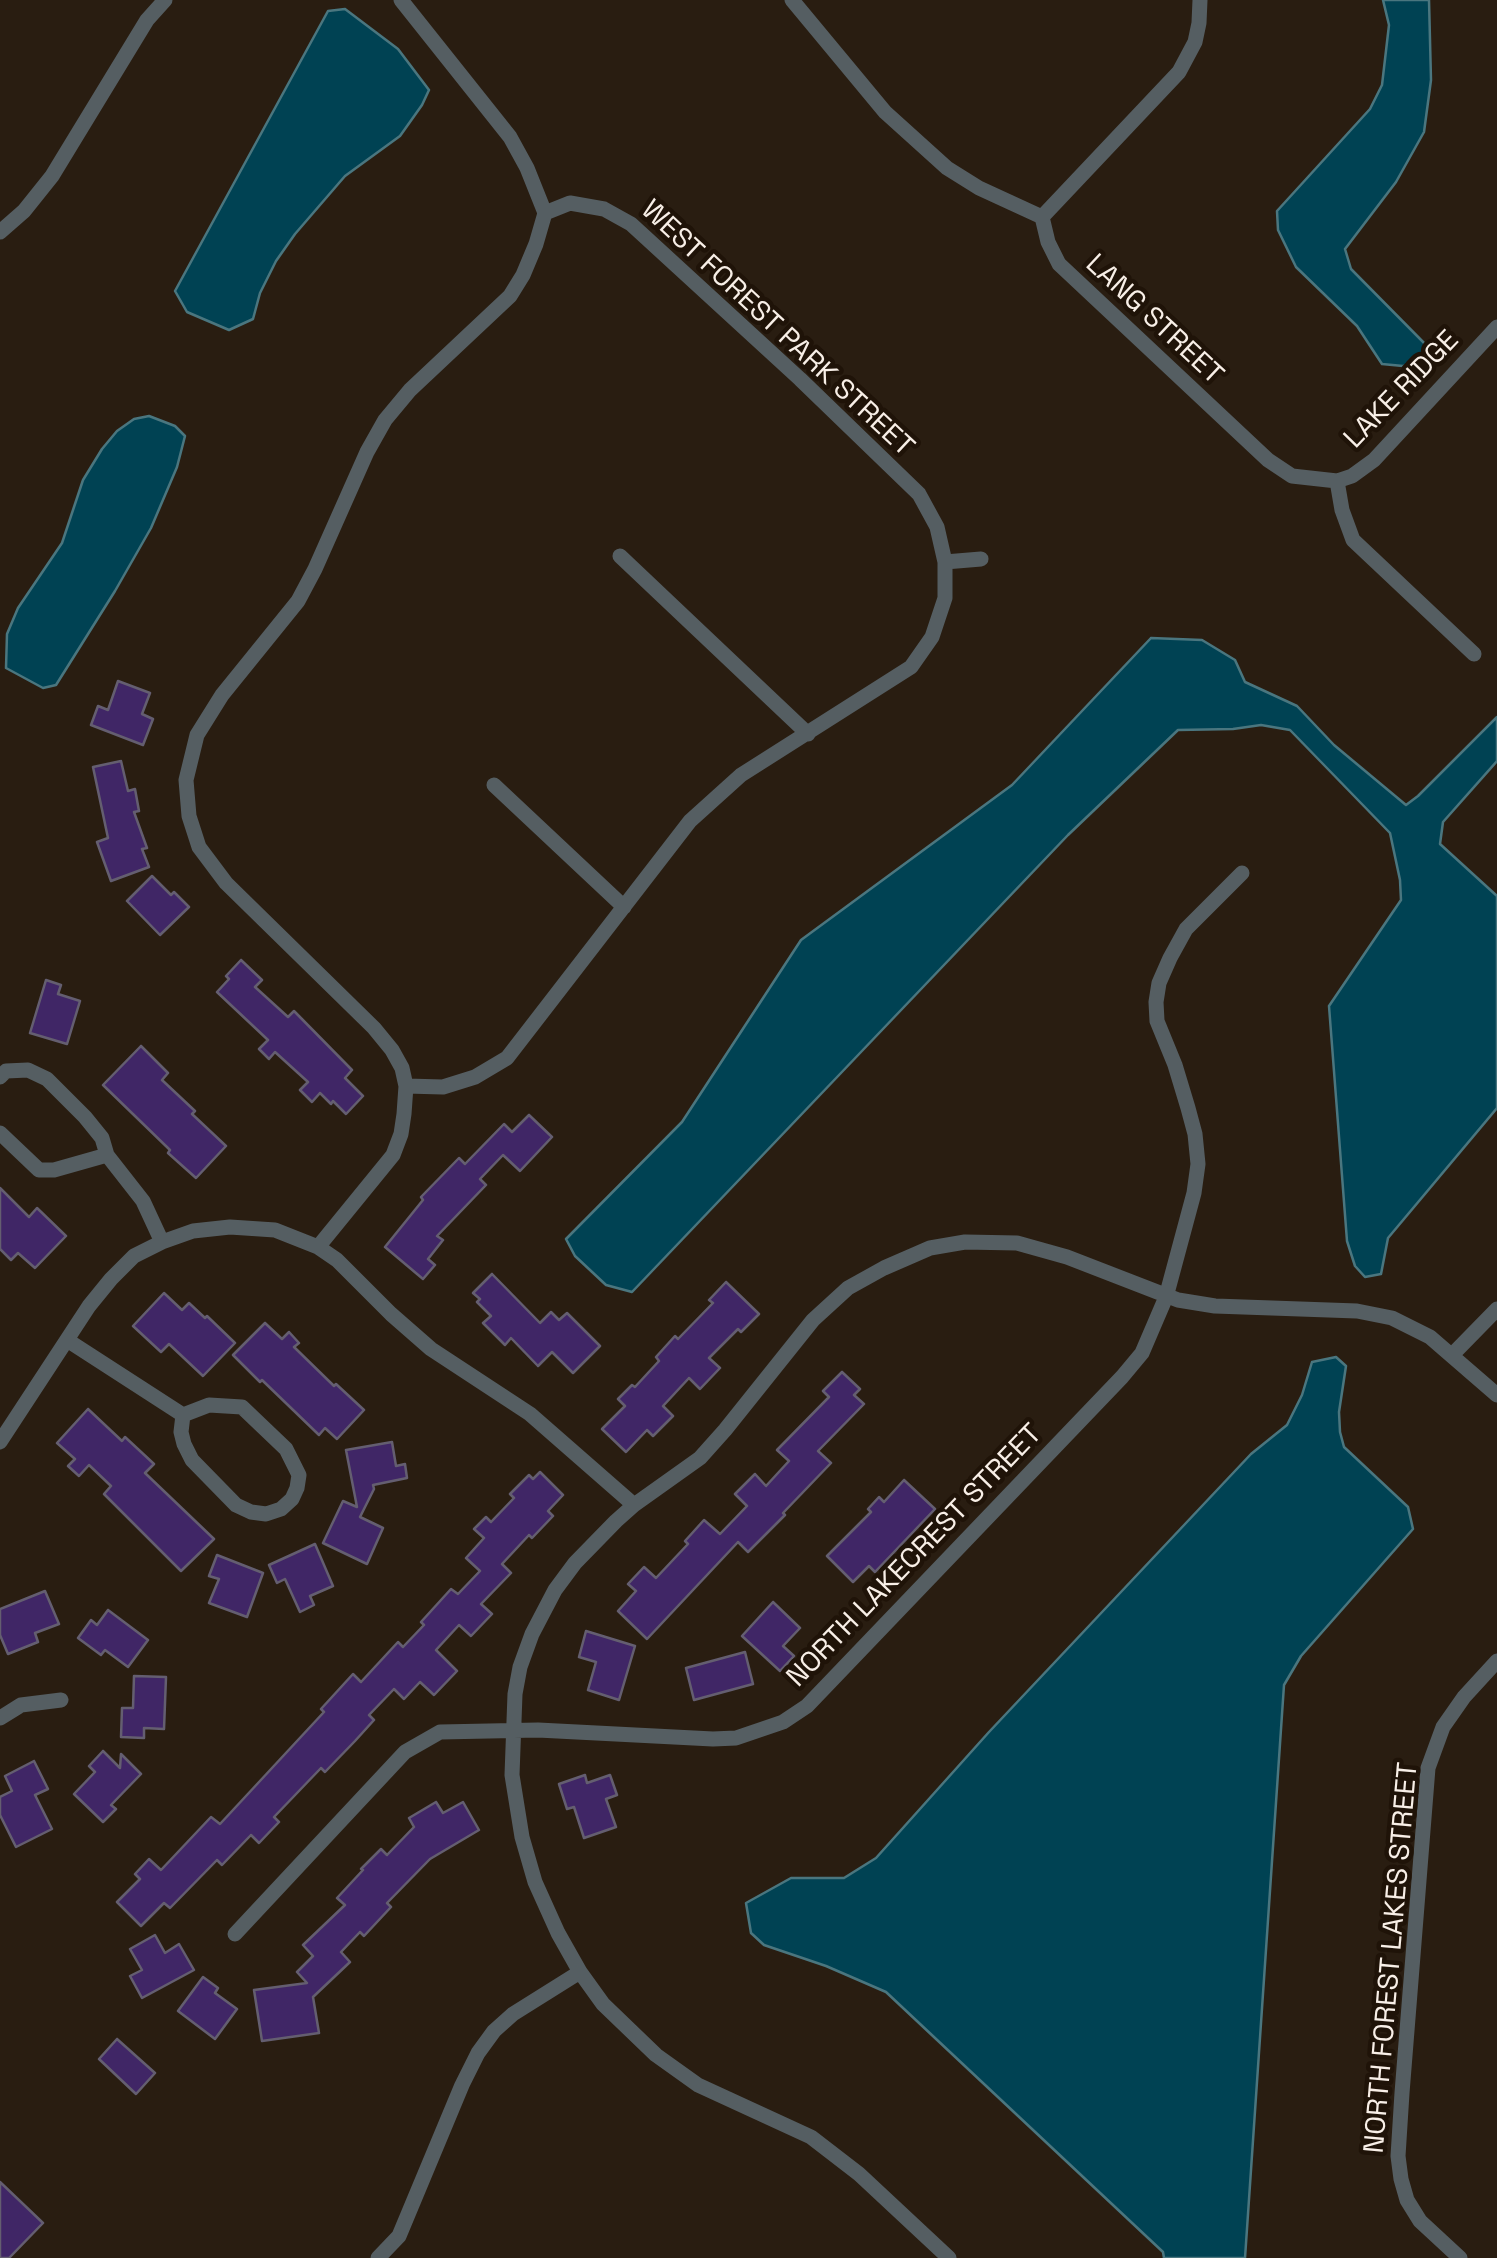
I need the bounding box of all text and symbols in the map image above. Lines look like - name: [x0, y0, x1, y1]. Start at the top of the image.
- street label: WEST FOREST PARK STREET: [634, 194, 920, 464]
- street label: LANG STREET: [1078, 248, 1230, 392]
- street label: LAKE RIDGE: [1338, 324, 1466, 456]
- street label: NORTH LAKECREST STREET: [781, 1418, 1049, 1694]
- street label: NORTH FOREST LAKES STREET: [1358, 1761, 1426, 2155]

